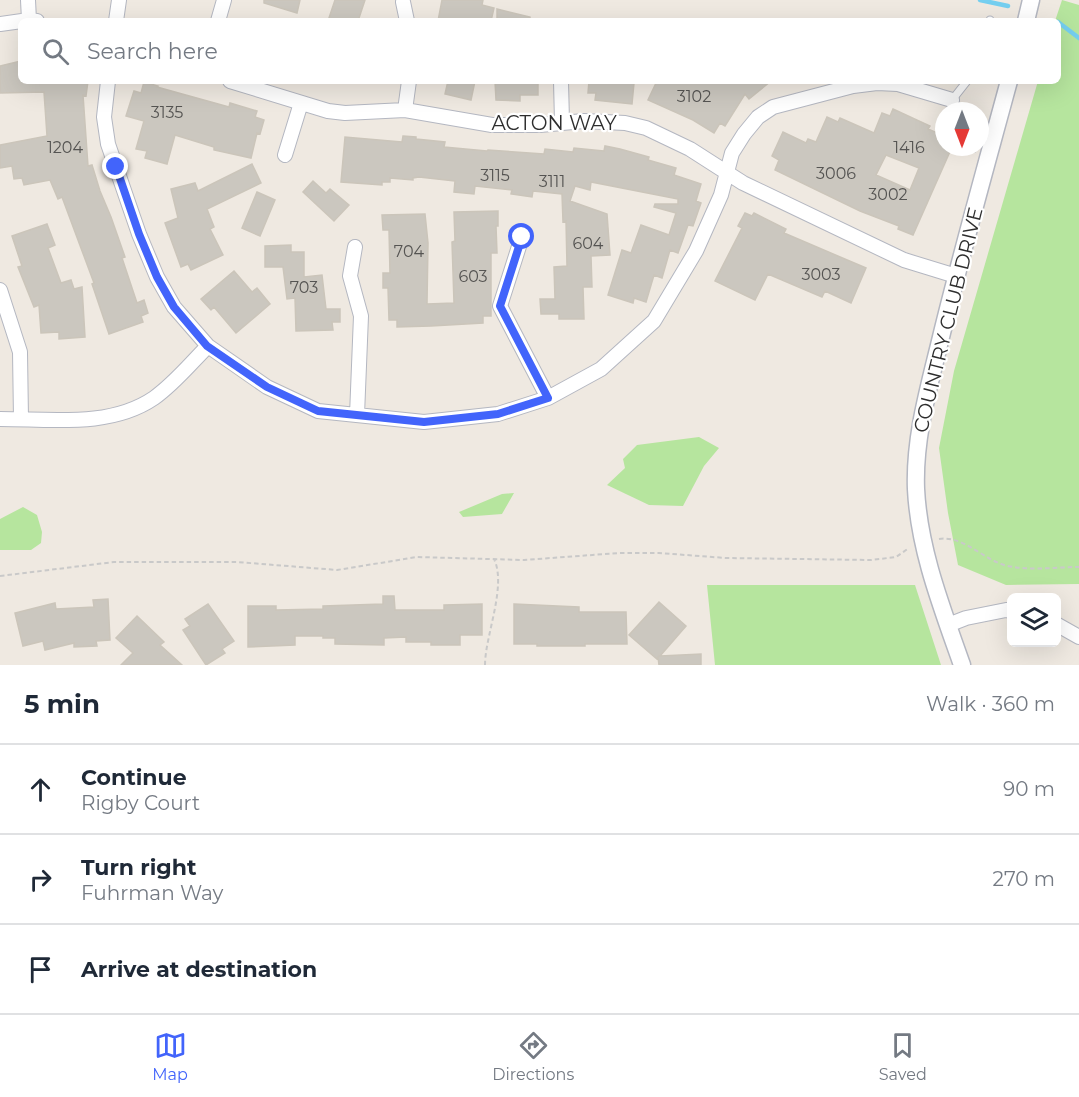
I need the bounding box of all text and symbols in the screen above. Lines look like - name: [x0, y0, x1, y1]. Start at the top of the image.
- search box: [18, 18, 1061, 84]
- icon: search: [39, 35, 72, 68]
- text: Search here: [87, 38, 218, 65]
- house number: 3102: [677, 87, 711, 106]
- north arrow: [935, 102, 989, 156]
- house number: 3135: [151, 103, 183, 122]
- street label: ACTON WAY: [491, 111, 617, 135]
- house number: 1204: [47, 138, 83, 157]
- house number: 1416: [893, 138, 925, 157]
- route end: [102, 153, 128, 179]
- house number: 3006: [816, 164, 856, 183]
- house number: 3115: [480, 166, 510, 185]
- house number: 3111: [539, 172, 565, 191]
- house number: 3002: [868, 185, 908, 204]
- street label: COUNTRY CLUB DRIVE: [908, 205, 988, 435]
- route start: [508, 223, 534, 249]
- house number: 604: [573, 234, 604, 253]
- house number: 704: [394, 242, 425, 261]
- house number: 3003: [801, 265, 841, 284]
- house number: 603: [458, 267, 488, 286]
- house number: 703: [290, 278, 318, 297]
- map controls: [1007, 593, 1061, 647]
- button: layers: [1007, 593, 1061, 647]
- text: 5 min: [24, 688, 100, 720]
- text: Walk · 360 m: [926, 692, 1055, 716]
- text: Continue: [81, 764, 187, 791]
- icon: ahead: [24, 773, 57, 806]
- text: 90 m: [1003, 777, 1055, 801]
- text: Rigby Court: [81, 791, 200, 815]
- text: Turn right: [81, 854, 196, 881]
- icon: right: [24, 863, 57, 896]
- text: 270 m: [993, 867, 1055, 891]
- text: Fuhrman Way: [81, 881, 223, 905]
- icon: arrive: [24, 953, 57, 986]
- text: Arrive at destination: [81, 956, 317, 983]
- tab: Map: [152, 1029, 188, 1084]
- tab: Directions: [492, 1029, 574, 1084]
- tab: Saved: [879, 1029, 927, 1084]

